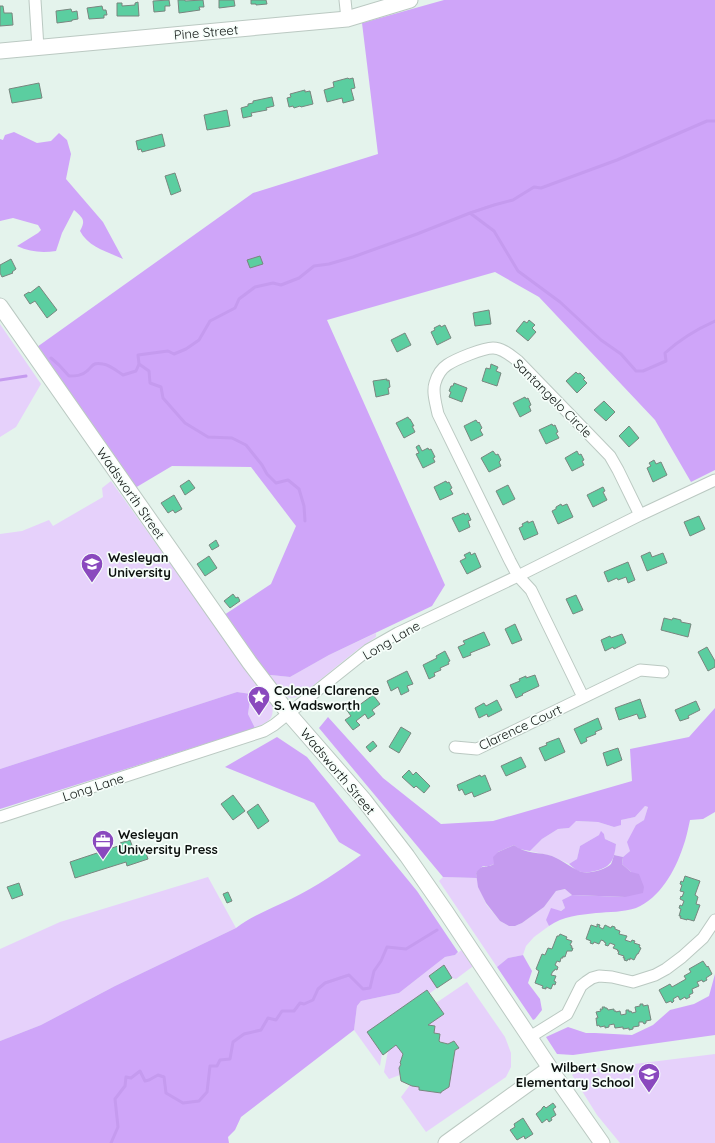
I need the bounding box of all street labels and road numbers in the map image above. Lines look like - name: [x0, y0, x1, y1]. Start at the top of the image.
- street label: Pine Street: [173, 21, 239, 43]
- street label: Santangelo Circle: [510, 355, 596, 441]
- street label: Wadsworth Street: [94, 444, 168, 542]
- street label: Long Lane: [359, 617, 423, 663]
- street label: Clarence Court: [476, 701, 564, 753]
- street label: Wadsworth Street: [297, 725, 379, 817]
- street label: Long Lane: [60, 770, 126, 804]

